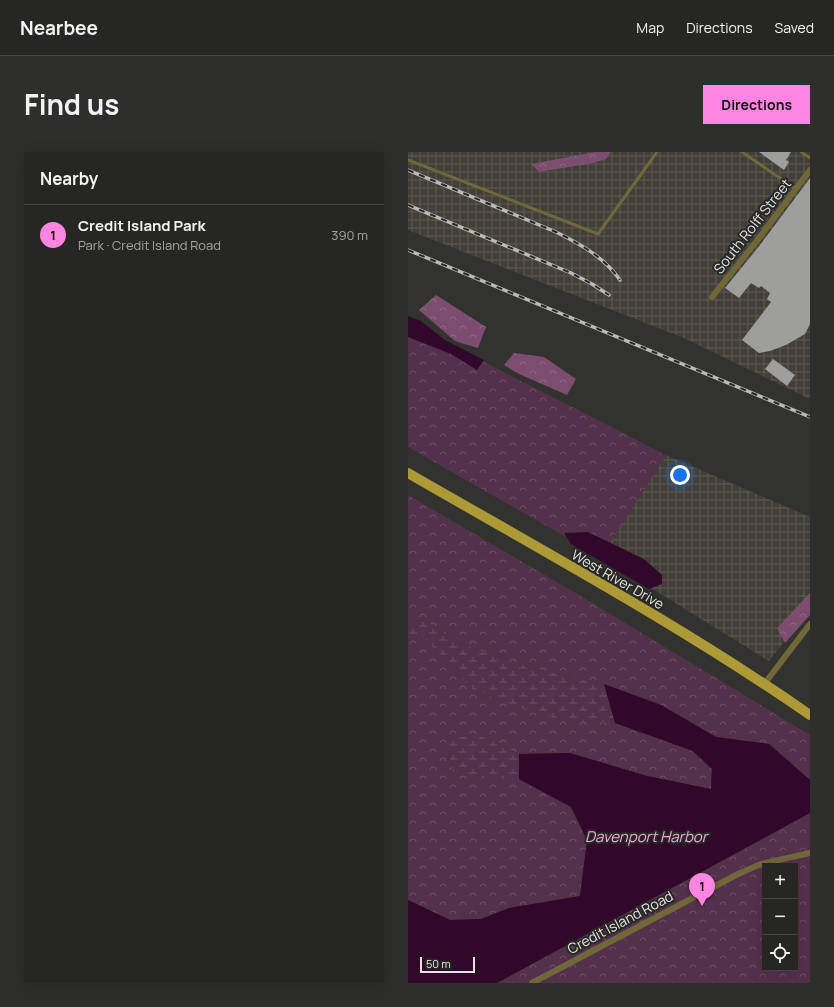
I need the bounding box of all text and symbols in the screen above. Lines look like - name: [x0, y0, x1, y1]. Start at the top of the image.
- text: Nearbee: [20, 15, 98, 41]
- text: Map: [636, 18, 664, 37]
- text: Directions: [686, 18, 753, 37]
- text: Saved: [775, 18, 814, 37]
- text: Find us: [24, 85, 119, 123]
- button: Directions: [703, 85, 810, 124]
- text: Nearby: [40, 167, 98, 190]
- street label: South Rolff Street: [709, 174, 795, 277]
- text: Credit Island Park: [78, 215, 206, 236]
- text: 1: [50, 226, 56, 244]
- text: 390 m: [331, 226, 368, 244]
- text: Park · Credit Island Road: [78, 236, 221, 254]
- your location: [670, 465, 690, 485]
- street label: West River Drive: [568, 545, 668, 613]
- water label: Davenport Harbor: [585, 826, 710, 847]
- map controls: [762, 863, 798, 971]
- button: +: [762, 863, 798, 899]
- pin: 1: [689, 873, 715, 906]
- street label: Credit Island Road: [564, 886, 676, 958]
- button: −: [762, 899, 798, 935]
- button: locate: [762, 935, 798, 971]
- scale bar: [420, 955, 475, 974]
- text: 50 m: [426, 956, 451, 971]

